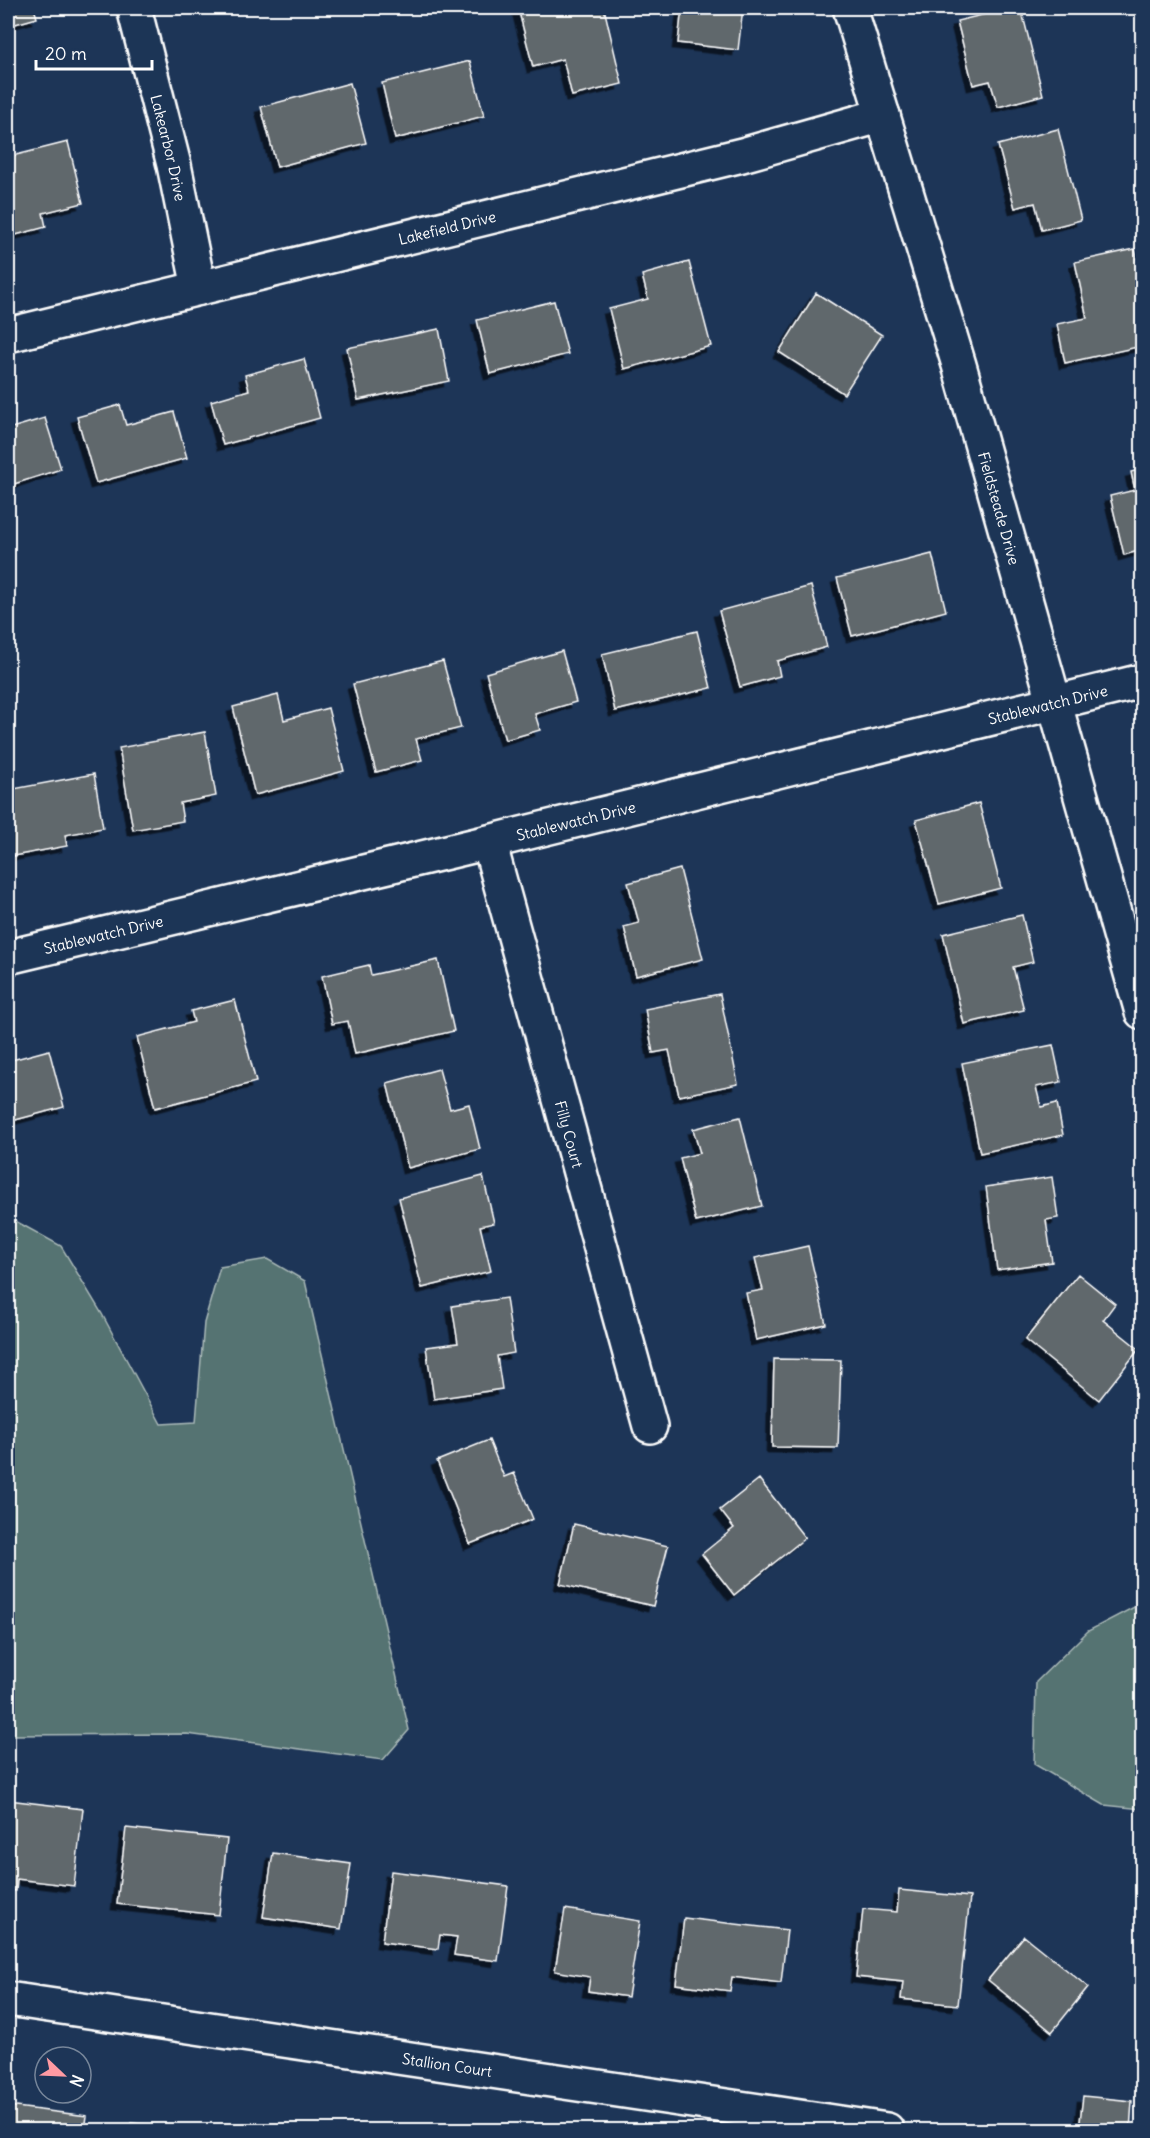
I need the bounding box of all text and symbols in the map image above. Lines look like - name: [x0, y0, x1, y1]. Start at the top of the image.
- scale bar: [36, 33, 152, 71]
- text: 20 m: [45, 42, 87, 65]
- street label: Lakearbor Drive: [147, 92, 191, 203]
- street label: Lakefield Drive: [396, 206, 498, 248]
- street label: Fieldsteade Drive: [974, 450, 1024, 567]
- street label: Stablewatch Drive: [986, 680, 1109, 728]
- street label: Stablewatch Drive: [514, 797, 637, 844]
- street label: Stablewatch Drive: [42, 911, 165, 958]
- street label: Filly Court: [551, 1098, 588, 1170]
- north arrow: [33, 2045, 93, 2105]
- street label: Stallion Court: [401, 2048, 493, 2081]
- text: N: [65, 2072, 88, 2090]

